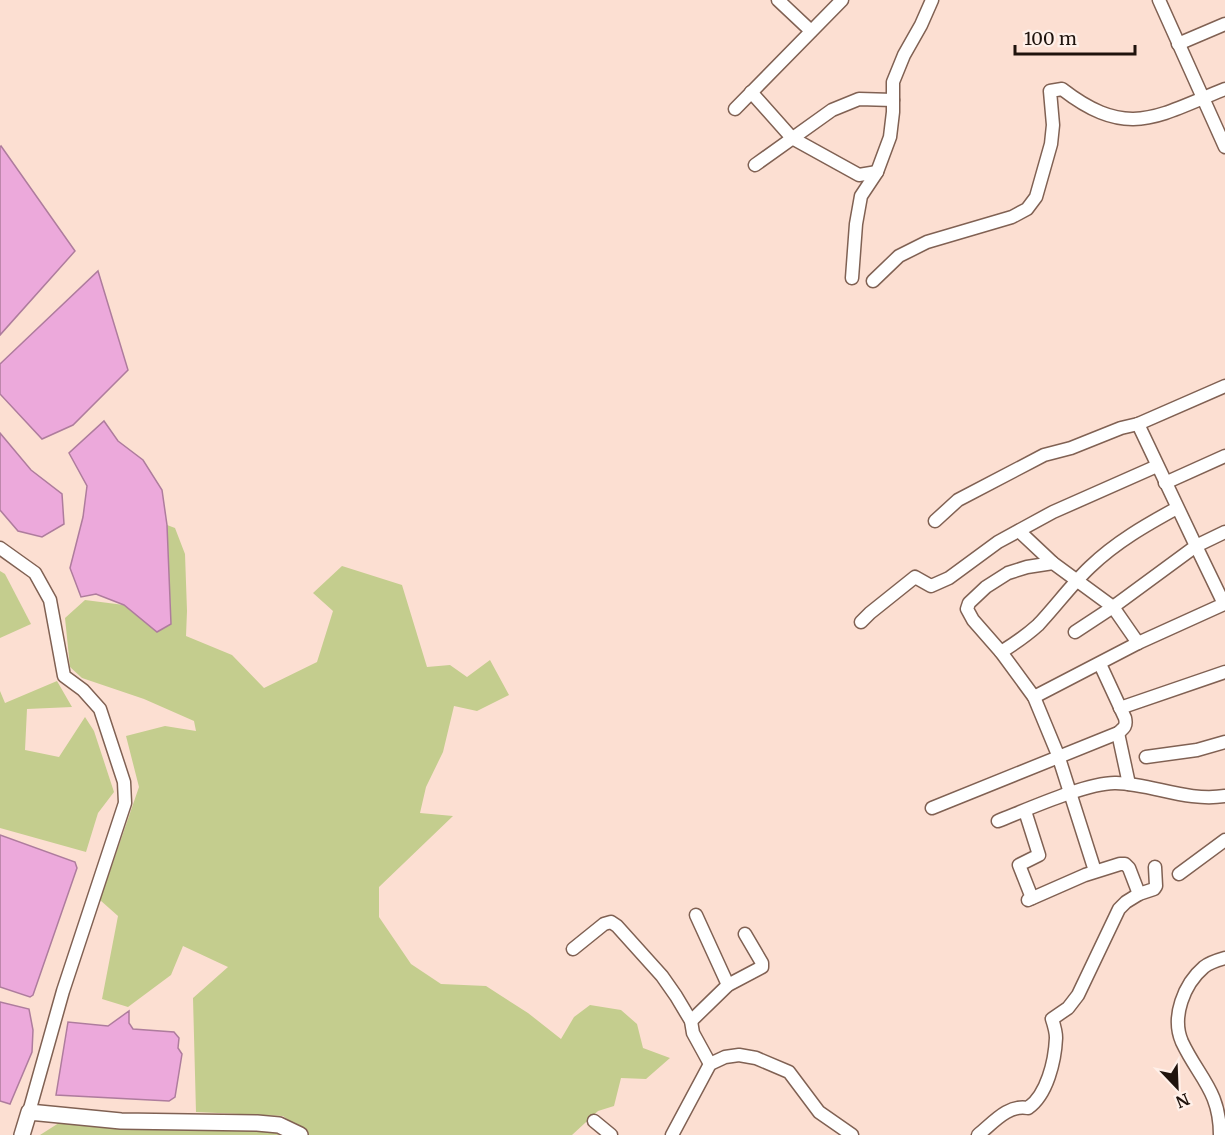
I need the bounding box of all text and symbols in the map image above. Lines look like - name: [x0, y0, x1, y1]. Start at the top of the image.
- scale bar: [1015, 18, 1135, 56]
- text: 100 m: [1024, 27, 1077, 50]
- north arrow: [1147, 1057, 1207, 1117]
- text: N: [1173, 1089, 1193, 1113]

